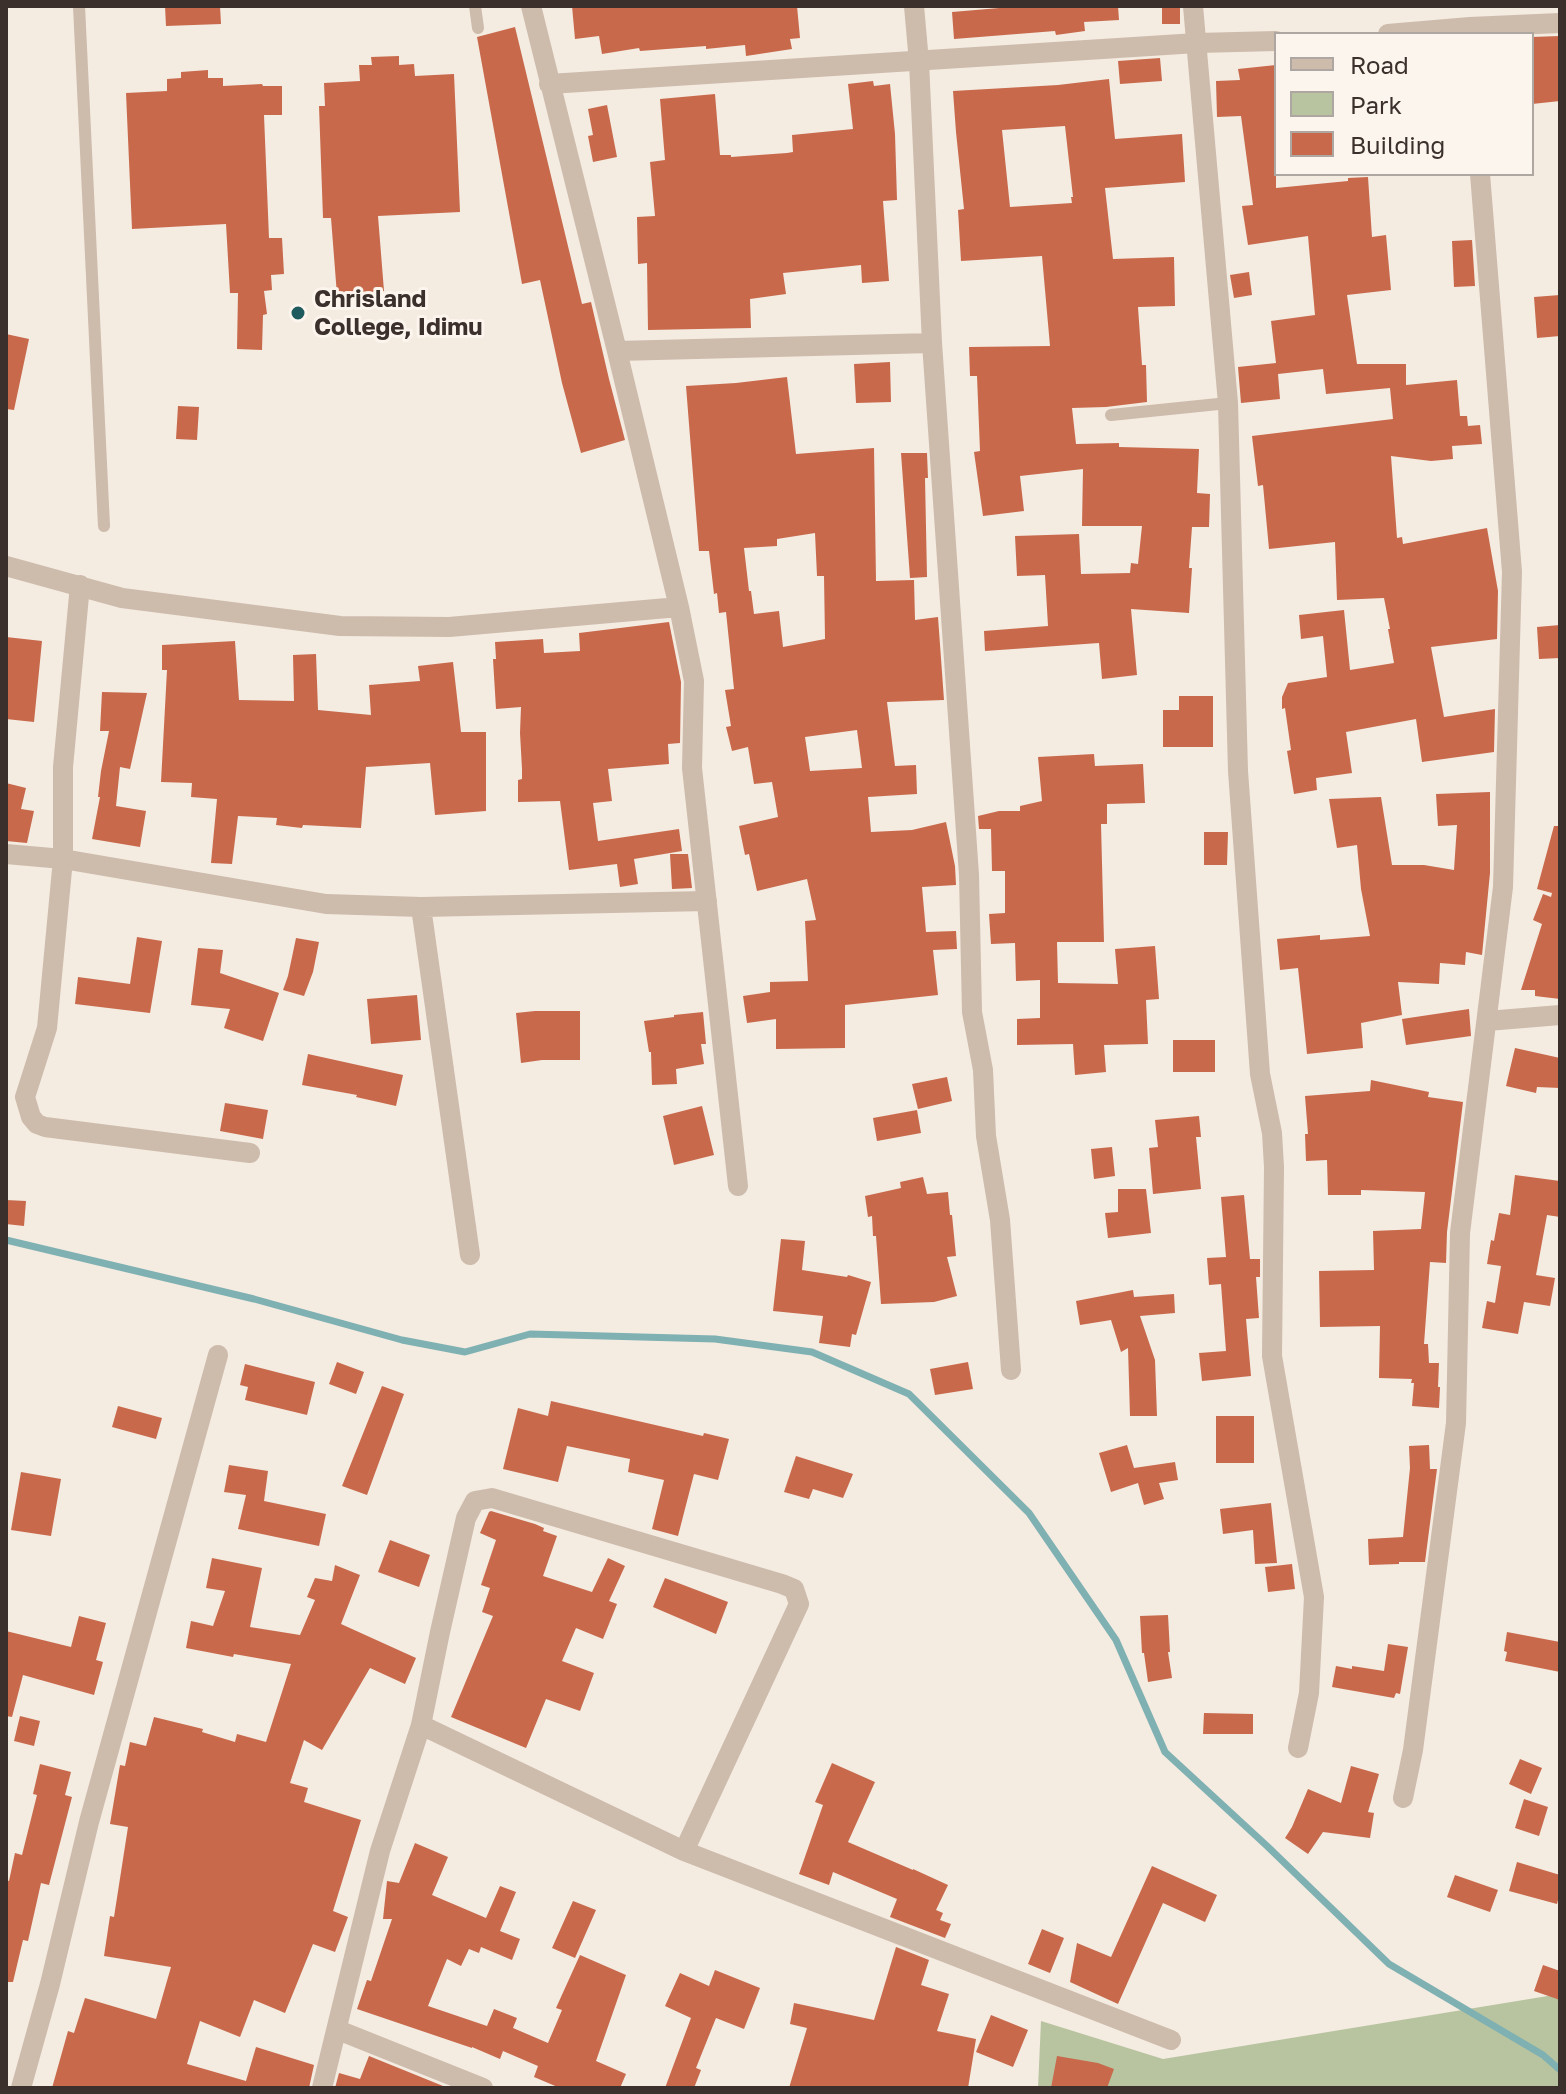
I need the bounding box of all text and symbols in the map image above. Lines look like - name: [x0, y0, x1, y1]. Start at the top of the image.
- legend: [1274, 32, 1534, 176]
- text: Road: [1350, 50, 1409, 79]
- text: Park: [1350, 90, 1402, 119]
- text: Building: [1350, 130, 1445, 159]
- place label: Chrisland College, Idimu: [314, 285, 483, 341]
- marker: Chrisland College, Idimu: [289, 304, 307, 322]

